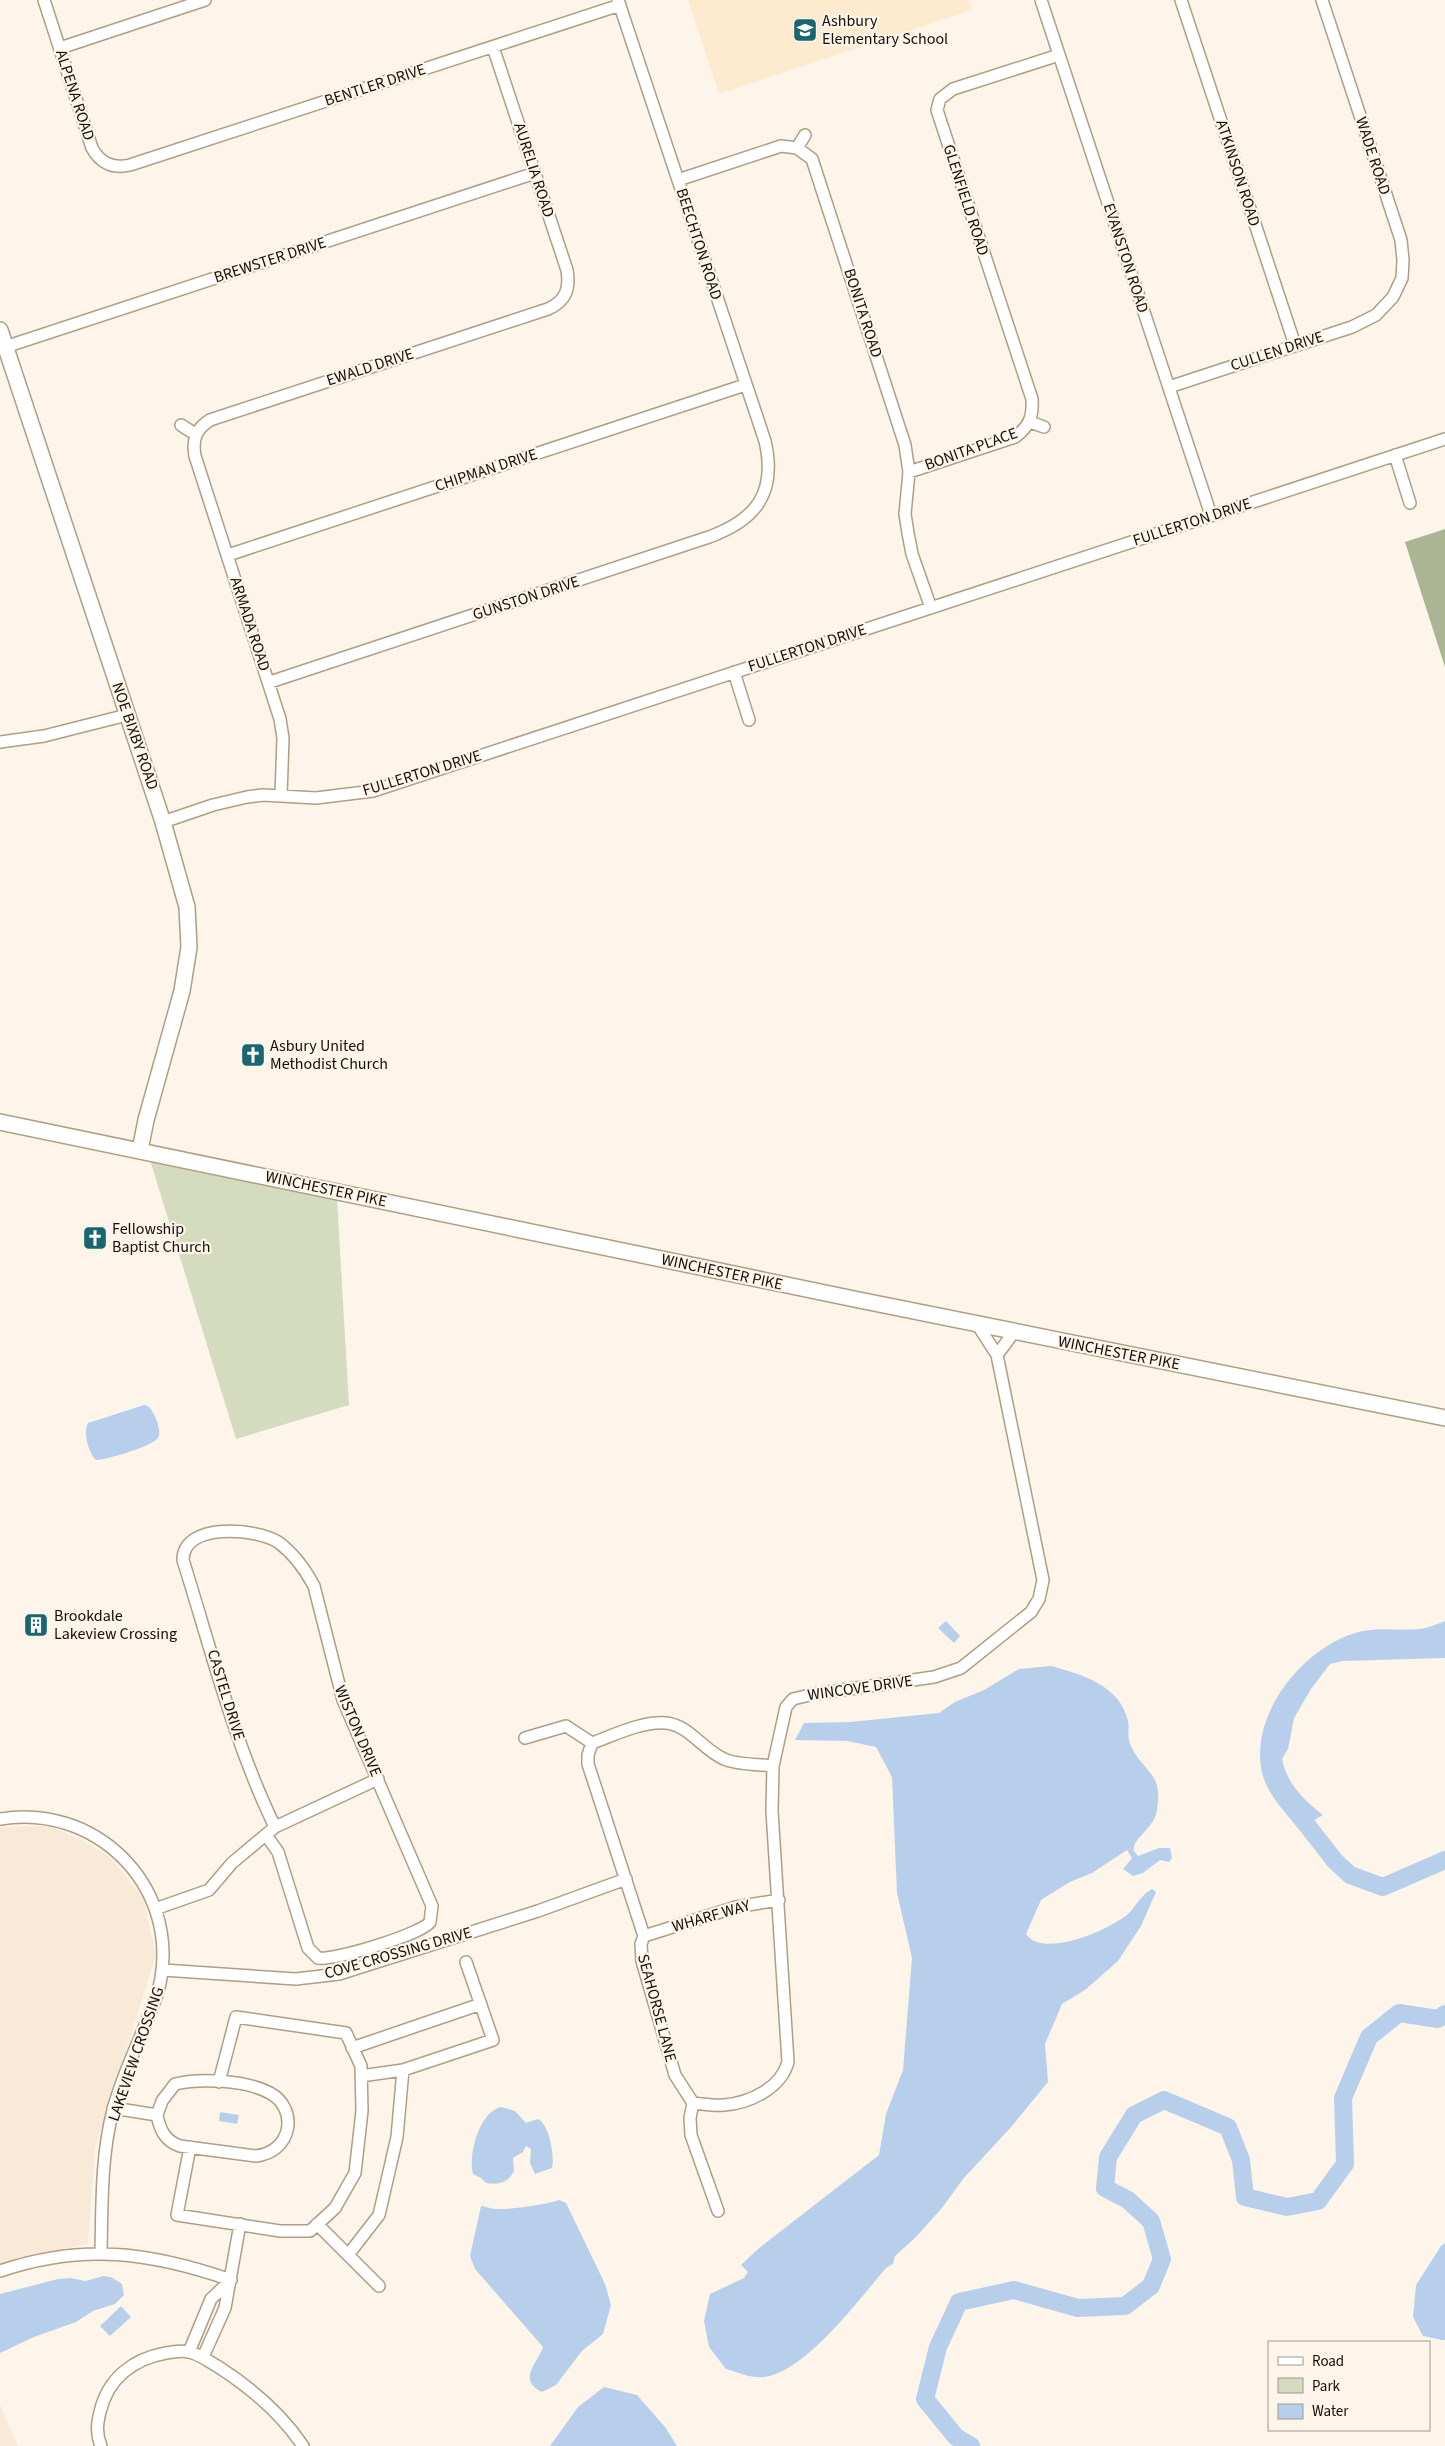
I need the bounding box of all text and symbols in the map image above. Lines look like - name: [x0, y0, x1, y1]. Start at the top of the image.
- place label: Ashbury Elementary School: [822, 10, 948, 50]
- school or university icon: Ashbury Elementary School: [792, 17, 818, 43]
- street label: ALPENA ROAD: [50, 47, 100, 143]
- street label: BENTLER DRIVE: [322, 58, 428, 112]
- street label: WADE ROAD: [1350, 114, 1396, 198]
- street label: ATKINSON ROAD: [1210, 117, 1266, 229]
- street label: AURELIA ROAD: [508, 120, 560, 220]
- street label: GLENFIELD ROAD: [938, 141, 994, 259]
- street label: BEECHTON ROAD: [671, 185, 727, 303]
- street label: EVANSTON ROAD: [1098, 200, 1154, 316]
- street label: BREWSTER DRIVE: [211, 231, 329, 289]
- street label: BONITA ROAD: [838, 266, 888, 361]
- street label: CULLEN DRIVE: [1228, 326, 1326, 376]
- street label: EWALD DRIVE: [324, 343, 416, 391]
- street label: BONITA PLACE: [921, 422, 1021, 476]
- street label: CHIPMAN DRIVE: [432, 443, 540, 497]
- street label: FULLERTON DRIVE: [1130, 492, 1254, 552]
- street label: GUNSTON DRIVE: [470, 570, 582, 626]
- street label: ARMADA ROAD: [224, 574, 276, 674]
- street label: FULLERTON DRIVE: [745, 618, 869, 678]
- street label: NOE BIXBY ROAD: [106, 679, 164, 793]
- street label: FULLERTON DRIVE: [360, 744, 484, 802]
- place label: Asbury United Methodist Church: [270, 1035, 388, 1075]
- church icon: Asbury United Methodist Church: [240, 1042, 266, 1068]
- street label: WINCHESTER PIKE: [263, 1165, 389, 1213]
- place label: Fellowship Baptist Church: [112, 1218, 210, 1258]
- church icon: Fellowship Baptist Church: [82, 1225, 108, 1251]
- street label: WINCHESTER PIKE: [659, 1248, 785, 1296]
- street label: WINCHESTER PIKE: [1056, 1330, 1182, 1376]
- place label: Brookdale Lakeview Crossing: [54, 1605, 177, 1645]
- building icon: Brookdale Lakeview Crossing: [23, 1612, 49, 1638]
- street label: CASTEL DRIVE: [202, 1647, 250, 1743]
- street label: WINCOVE DRIVE: [806, 1670, 914, 1706]
- street label: WISTON DRIVE: [329, 1682, 387, 1780]
- street label: WHARF WAY: [669, 1894, 753, 1938]
- street label: COVE CROSSING DRIVE: [322, 1921, 474, 1985]
- street label: SEAHORSE LANE: [632, 1952, 682, 2064]
- street label: LAKEVIEW CROSSING: [103, 1984, 169, 2124]
- legend: [1268, 2341, 1430, 2431]
- text: Road: [1312, 2351, 1344, 2372]
- text: Park: [1312, 2376, 1341, 2397]
- text: Water: [1312, 2401, 1349, 2422]

